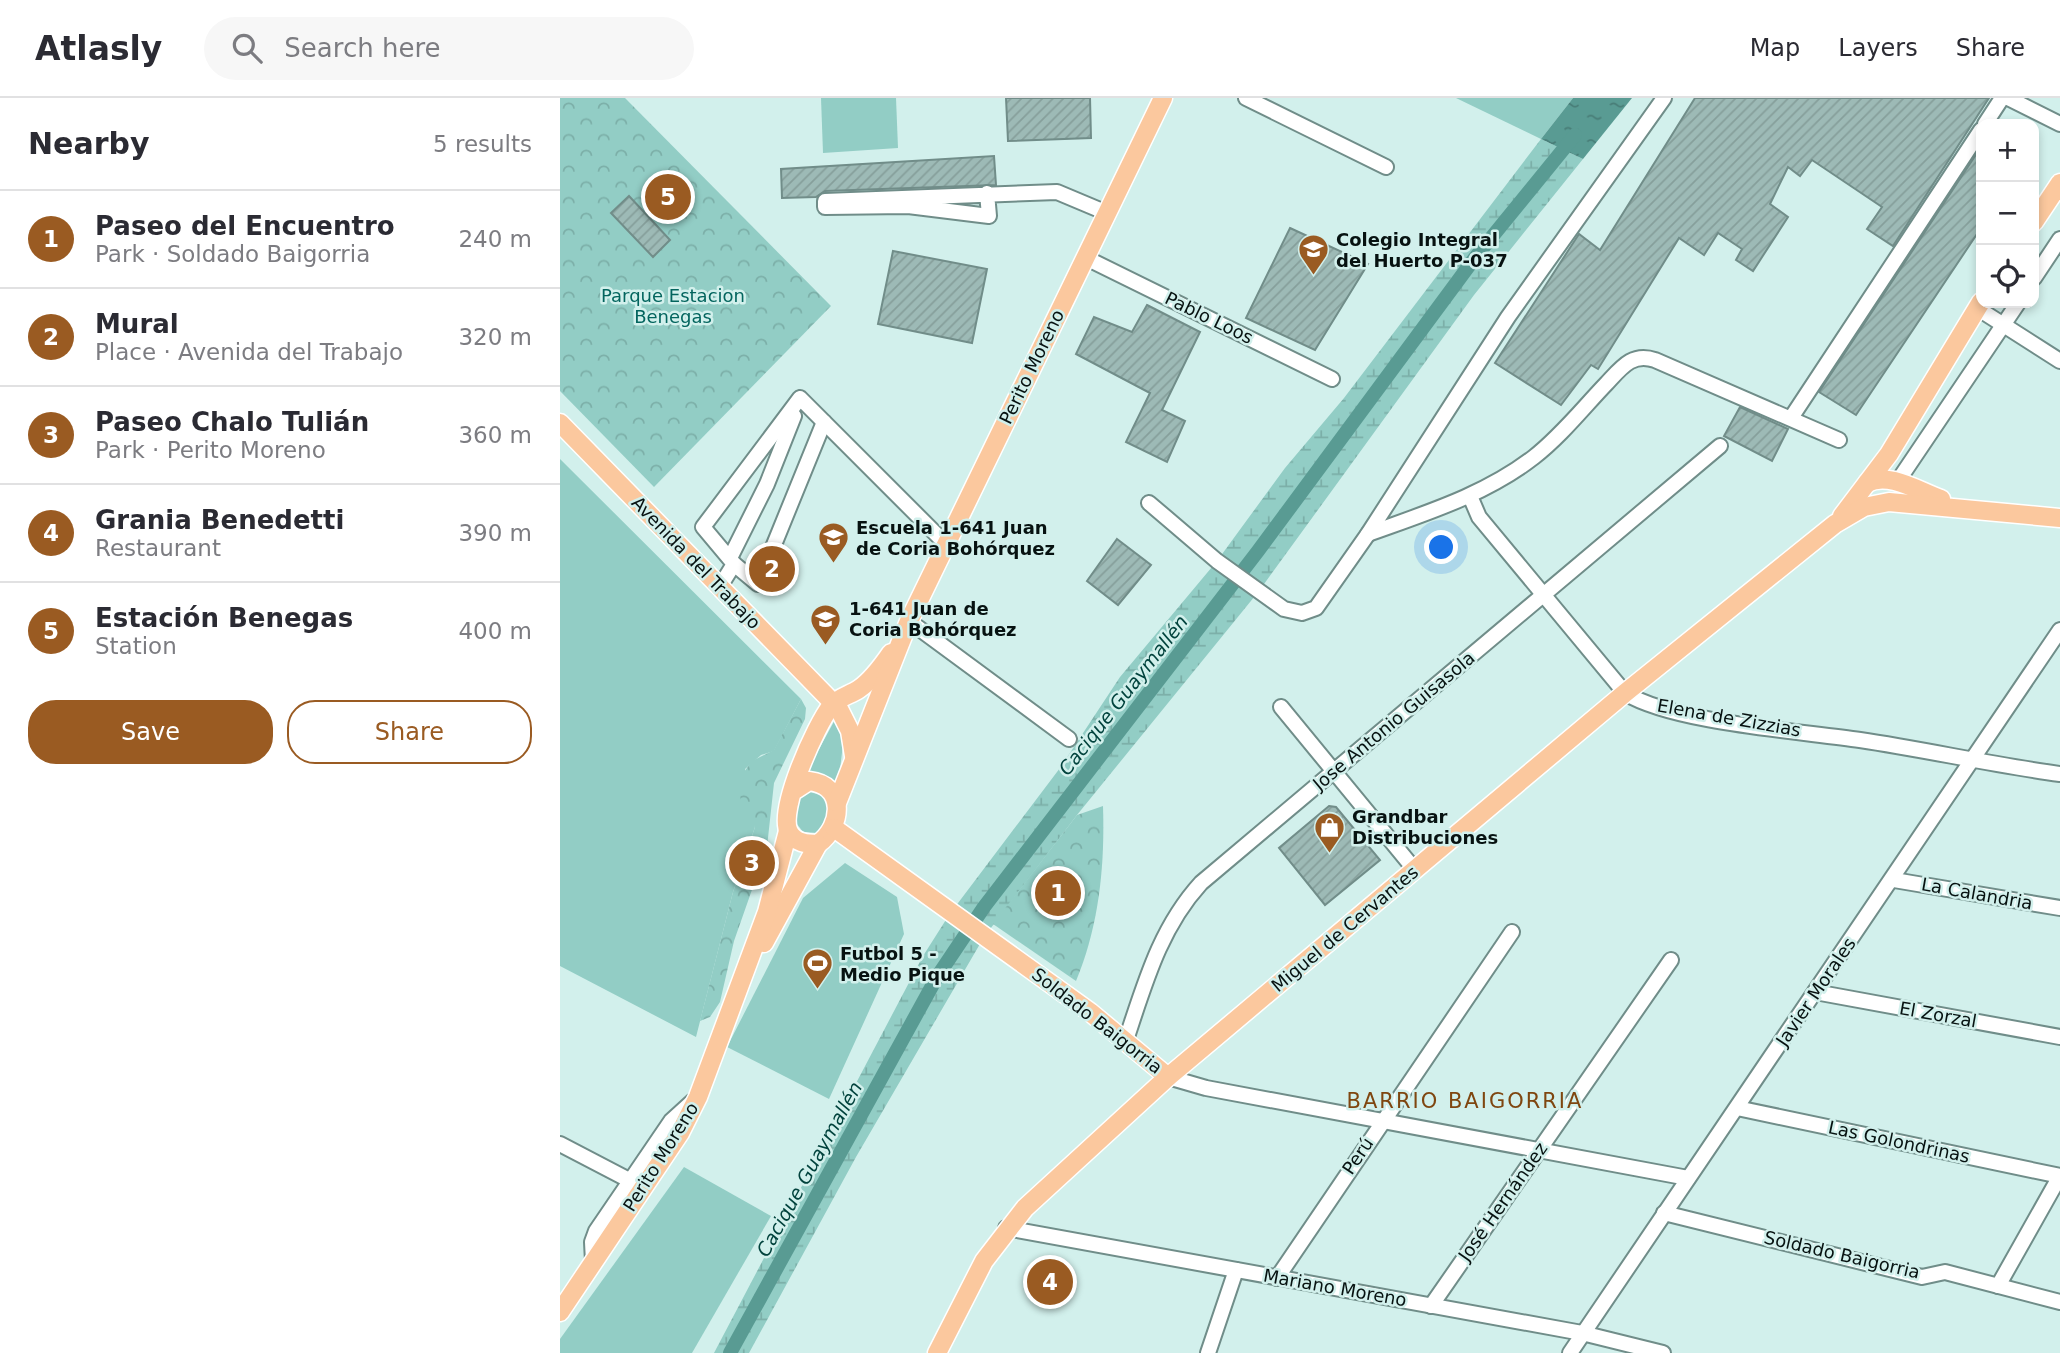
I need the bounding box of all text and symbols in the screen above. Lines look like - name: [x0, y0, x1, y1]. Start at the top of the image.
- search box: [204, 17, 694, 80]
- text: Atlasly: [35, 29, 162, 68]
- icon: search: [228, 29, 266, 67]
- text: Search here: [284, 33, 441, 63]
- text: Map: [1750, 34, 1800, 62]
- text: Layers: [1838, 34, 1918, 62]
- text: Share: [1956, 34, 2025, 62]
- map controls: [1976, 119, 2039, 308]
- button: +: [1976, 119, 2039, 182]
- text: Nearby: [28, 126, 150, 161]
- text: 5 results: [433, 131, 532, 157]
- pin: 5: [645, 171, 691, 223]
- button: −: [1976, 182, 2039, 245]
- text: Paseo del Encuentro: [95, 211, 395, 241]
- text: 1: [43, 226, 59, 252]
- text: 240 m: [458, 226, 532, 252]
- place label: Colegio Integral del Huerto P-037: [1336, 229, 1508, 271]
- school or university icon: Colegio Integral del Huerto P-037: [1296, 233, 1330, 277]
- text: Park · Soldado Baigorria: [95, 241, 370, 267]
- button: locate: [1976, 245, 2039, 308]
- park label: Parque Estacion Benegas: [601, 285, 745, 327]
- street label: Pablo Loos: [1162, 287, 1257, 348]
- street label: Perito Moreno: [995, 306, 1068, 427]
- text: Mural: [95, 309, 179, 339]
- text: 2: [43, 324, 59, 350]
- text: 320 m: [458, 324, 532, 350]
- text: Place · Avenida del Trabajo: [95, 339, 403, 365]
- text: Paseo Chalo Tulián: [95, 407, 369, 437]
- text: 3: [43, 422, 59, 448]
- text: 360 m: [458, 422, 532, 448]
- text: Park · Perito Moreno: [95, 437, 326, 463]
- street label: Avenida del Trabajo: [628, 492, 765, 633]
- text: Grania Benedetti: [95, 505, 344, 535]
- place label: Escuela 1-641 Juan de Coria Bohórquez: [856, 517, 1055, 559]
- text: 4: [43, 520, 59, 546]
- text: 390 m: [458, 520, 532, 546]
- school or university icon: Escuela 1-641 Juan de Coria Bohórquez: [816, 521, 850, 565]
- your location: [1424, 530, 1458, 564]
- text: Restaurant: [95, 535, 221, 561]
- pin: 2: [749, 543, 795, 595]
- place label: 1-641 Juan de Coria Bohórquez: [849, 598, 1017, 640]
- school or university icon: 1-641 Juan de Coria Bohórquez: [809, 602, 843, 646]
- text: Estación Benegas: [95, 603, 353, 633]
- water label: Cacique Guaymallén: [1054, 611, 1192, 779]
- text: 5: [43, 618, 59, 644]
- text: 400 m: [458, 618, 532, 644]
- text: Station: [95, 633, 177, 659]
- street label: Jose Antonio Guisasola: [1308, 647, 1479, 795]
- street label: Elena de Zizzias: [1656, 695, 1803, 740]
- button: Save: [28, 700, 273, 764]
- button: Share: [287, 700, 532, 764]
- place label: Grandbar Distribuciones: [1352, 806, 1498, 848]
- shop icon: Grandbar Distribuciones: [1312, 810, 1346, 854]
- pin: 3: [729, 837, 775, 889]
- street label: Miguel de Cervantes: [1267, 861, 1422, 996]
- pin: 1: [1035, 867, 1081, 919]
- street label: La Calandria: [1920, 873, 2034, 914]
- street label: Javier Morales: [1771, 933, 1860, 1051]
- place label: Futbol 5 - Medio Pique: [840, 943, 965, 985]
- sports icon: Futbol 5 - Medio Pique: [800, 947, 834, 991]
- street label: Soldado Baigorria: [1028, 963, 1167, 1078]
- street label: El Zorzal: [1898, 997, 1978, 1032]
- water label: Cacique Guaymallén: [752, 1078, 866, 1260]
- district label: BARRIO BAIGORRIA: [1347, 1089, 1583, 1113]
- street label: Perito Moreno: [619, 1098, 702, 1215]
- street label: Las Golondrinas: [1826, 1116, 1972, 1167]
- street label: Perú: [1338, 1133, 1378, 1178]
- street label: José Hernández: [1453, 1138, 1551, 1266]
- street label: Soldado Baigorria: [1762, 1226, 1922, 1283]
- pin: 4: [1027, 1256, 1073, 1308]
- street label: Mariano Moreno: [1262, 1265, 1408, 1310]

